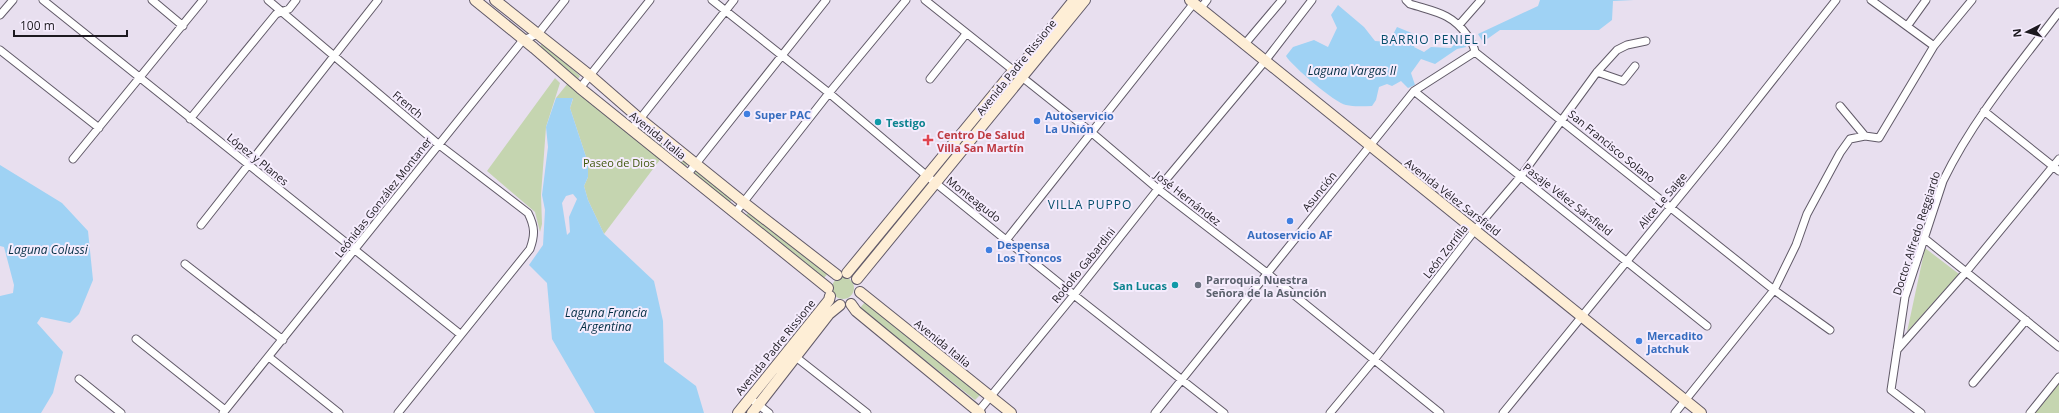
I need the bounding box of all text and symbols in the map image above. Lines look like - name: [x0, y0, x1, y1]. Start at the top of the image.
- scale bar: [14, 12, 127, 38]
- north arrow: [2007, 12, 2047, 52]
- street label: Avenida Padre Rissione: [973, 16, 1059, 118]
- text: 100 m: [20, 17, 55, 34]
- text: N: [2009, 28, 2024, 38]
- district label: BARRIO PENIEL I: [1381, 31, 1487, 48]
- water label: Laguna Vargas II: [1308, 62, 1397, 79]
- street label: French: [390, 87, 426, 121]
- street label: San Francisco Solano: [1565, 106, 1659, 186]
- place label: Super PAC: [755, 107, 811, 122]
- street label: Avenida Italia: [627, 108, 689, 162]
- place label: Autoservicio La Unión: [1045, 108, 1114, 136]
- marker: Super PAC: [742, 109, 752, 119]
- place label: Testigo: [886, 115, 926, 130]
- marker: Autoservicio La Unión: [1032, 116, 1042, 126]
- marker: Testigo: [873, 117, 883, 127]
- place label: Centro De Salud Villa San Martín: [937, 127, 1025, 155]
- street label: López y Planes: [224, 129, 292, 189]
- street label: Leónidas González Montaner: [331, 133, 435, 260]
- marker: Centro De Salud Villa San Martín: [922, 134, 934, 146]
- park label: Paseo de Dios: [583, 155, 655, 170]
- street label: Avenida Vélez Sarsfield: [1402, 155, 1504, 239]
- street label: Pasaje Vélez Sársfield: [1520, 159, 1616, 239]
- street label: José Hernández: [1151, 167, 1224, 229]
- street label: Asunción: [1298, 168, 1340, 214]
- street label: Alice Le Saige: [1634, 169, 1690, 231]
- street label: Doctor Alfredo Reggiardo: [1889, 169, 1943, 297]
- street label: Monteagudo: [944, 173, 1005, 225]
- district label: VILLA PUPPO: [1048, 196, 1132, 213]
- marker: Autoservicio AF: [1285, 216, 1295, 226]
- street label: León Zorrilla: [1419, 221, 1471, 281]
- street label: Rodolfo Gabardini: [1048, 224, 1118, 306]
- place label: Autoservicio AF: [1247, 227, 1333, 242]
- place label: Despensa Los Troncos: [997, 237, 1062, 265]
- water label: Laguna Colussi: [8, 241, 89, 258]
- marker: Despensa Los Troncos: [984, 245, 994, 255]
- place label: Parroquia Nuestra Señora de la Asunción: [1206, 272, 1327, 300]
- place label: San Lucas: [1113, 278, 1168, 293]
- marker: San Lucas: [1170, 280, 1180, 290]
- marker: Parroquia Nuestra Señora de la Asunción: [1193, 280, 1203, 290]
- street label: Avenida Padre Rissione: [732, 296, 818, 398]
- water label: Laguna Francia Argentina: [565, 304, 647, 335]
- street label: Avenida Italia: [912, 316, 974, 370]
- place label: Mercadito Jatchuk: [1646, 328, 1703, 356]
- marker: Mercadito Jatchuk: [1634, 336, 1644, 346]

